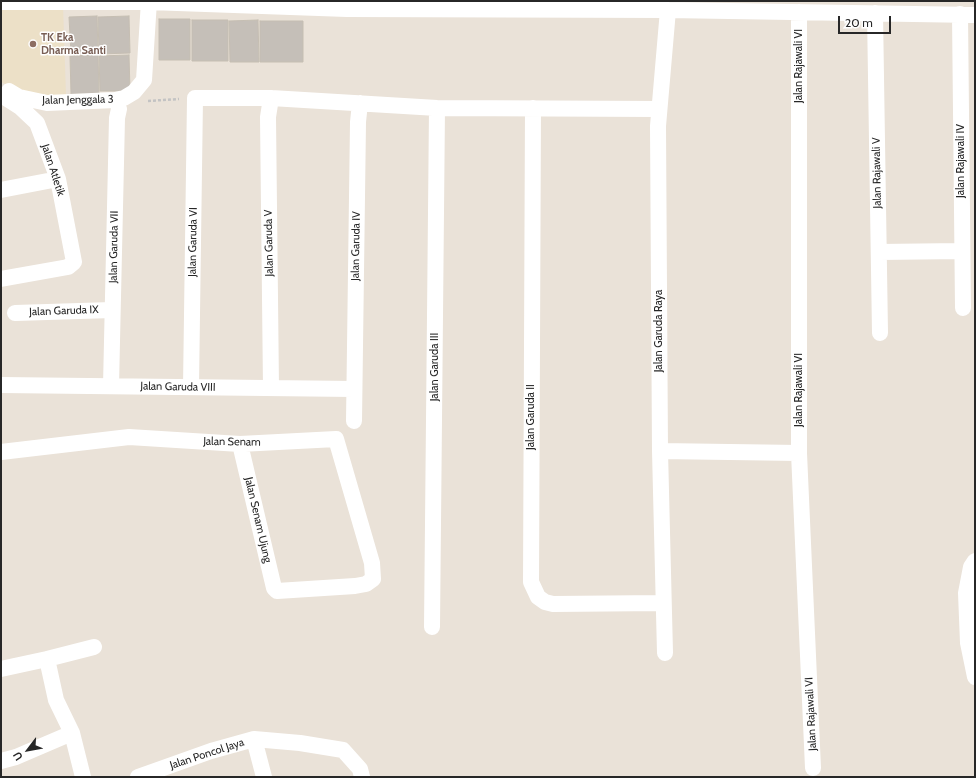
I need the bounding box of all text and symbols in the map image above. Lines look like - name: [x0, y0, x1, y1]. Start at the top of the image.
- scale bar: [840, 8, 893, 34]
- text: 20 m: [845, 15, 873, 30]
- street label: Jalan Rajawali VI: [792, 29, 806, 103]
- place label: TK Eka Dharma Santi: [41, 31, 106, 57]
- marker: TK Eka Dharma Santi: [28, 39, 38, 49]
- street label: Jalan Jenggala 3: [42, 93, 114, 107]
- street label: Jalan Rajawali IV: [954, 124, 968, 198]
- street label: Jalan Rajawali V: [870, 137, 884, 209]
- street label: Jalan Atletik: [38, 142, 68, 198]
- street label: Jalan Garuda VI: [186, 207, 200, 277]
- street label: Jalan Garuda V: [262, 209, 276, 277]
- street label: Jalan Garuda VII: [107, 211, 121, 283]
- street label: Jalan Garuda IV: [349, 211, 363, 281]
- street label: Jalan Garuda Raya: [652, 290, 666, 372]
- street label: Jalan Garuda IX: [29, 303, 99, 319]
- street label: Jalan Garuda III: [428, 333, 442, 401]
- street label: Jalan Rajawali VI: [792, 353, 806, 427]
- street label: Jalan Garuda VIII: [140, 380, 216, 394]
- street label: Jalan Garuda II: [524, 384, 538, 450]
- street label: Jalan Senam: [203, 435, 261, 449]
- street label: Jalan Senam Ujung: [242, 476, 274, 564]
- street label: Jalan Rajawali VI: [802, 677, 820, 751]
- north arrow: [8, 730, 48, 770]
- street label: Jalan Poncol Jaya: [168, 736, 246, 772]
- text: U: [10, 749, 26, 763]

